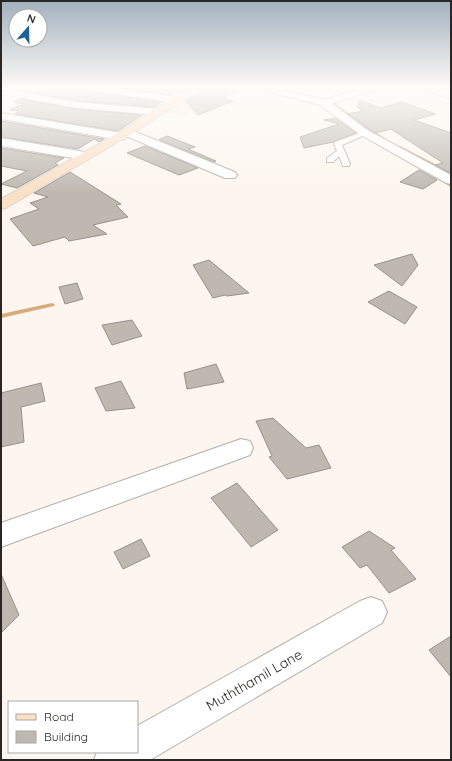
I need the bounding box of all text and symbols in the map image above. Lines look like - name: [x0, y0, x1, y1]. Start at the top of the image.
- north arrow: [8, 8, 48, 48]
- text: N: [25, 11, 38, 27]
- street label: Muththamil Lane: [203, 645, 305, 715]
- legend: [8, 701, 138, 753]
- text: Road: [44, 709, 74, 724]
- text: Building: [44, 729, 88, 744]

